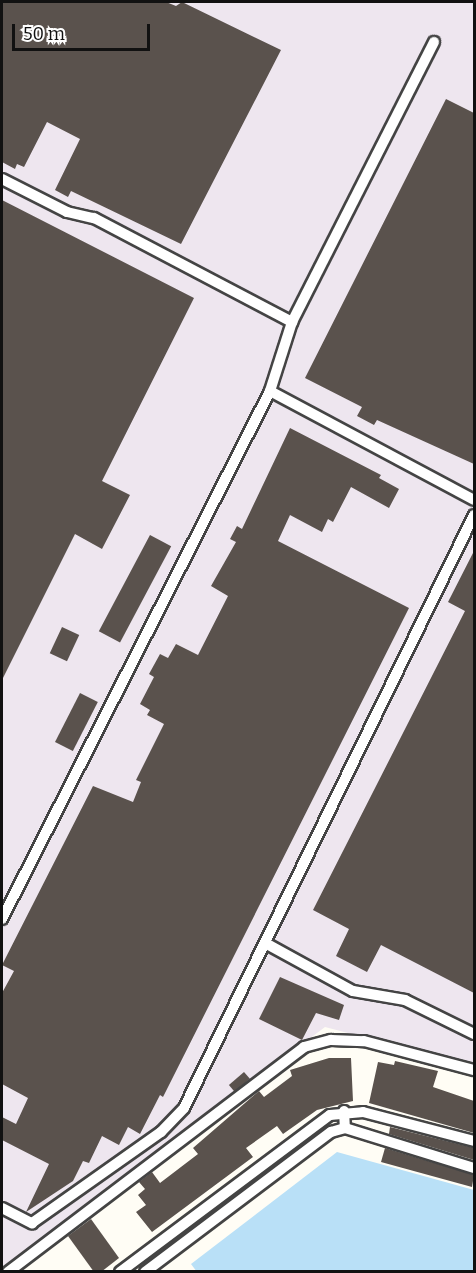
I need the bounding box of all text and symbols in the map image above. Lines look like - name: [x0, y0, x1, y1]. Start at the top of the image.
- scale bar: [15, 12, 153, 50]
- text: 50 m: [23, 23, 65, 45]

